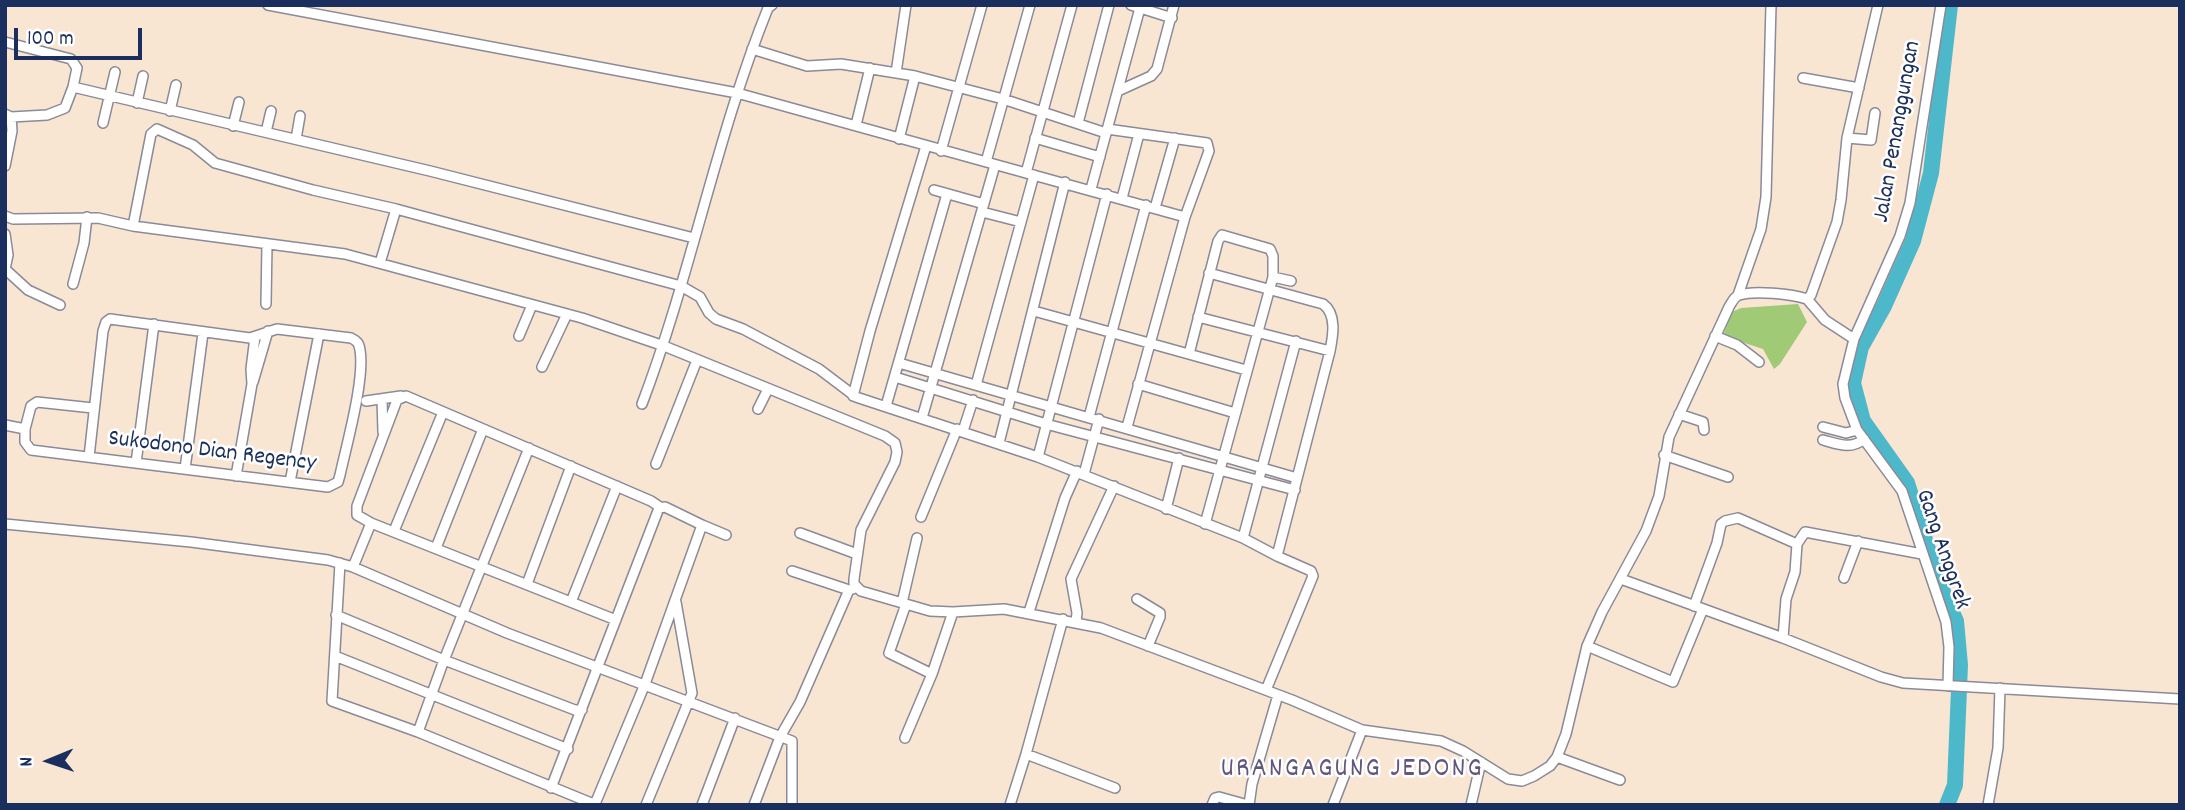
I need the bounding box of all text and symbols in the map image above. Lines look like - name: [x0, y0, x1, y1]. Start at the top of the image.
- scale bar: [18, 14, 145, 58]
- text: 100 m: [27, 25, 74, 55]
- street label: Jalan Penanggungan: [1869, 39, 1929, 225]
- street label: Sukodono Dian Regency: [107, 426, 317, 480]
- street label: Gang Anggrek: [1907, 486, 1975, 614]
- north arrow: [14, 726, 84, 796]
- district label: URANGAGUNG JEDONG: [1223, 754, 1481, 788]
- text: N: [14, 757, 41, 767]

